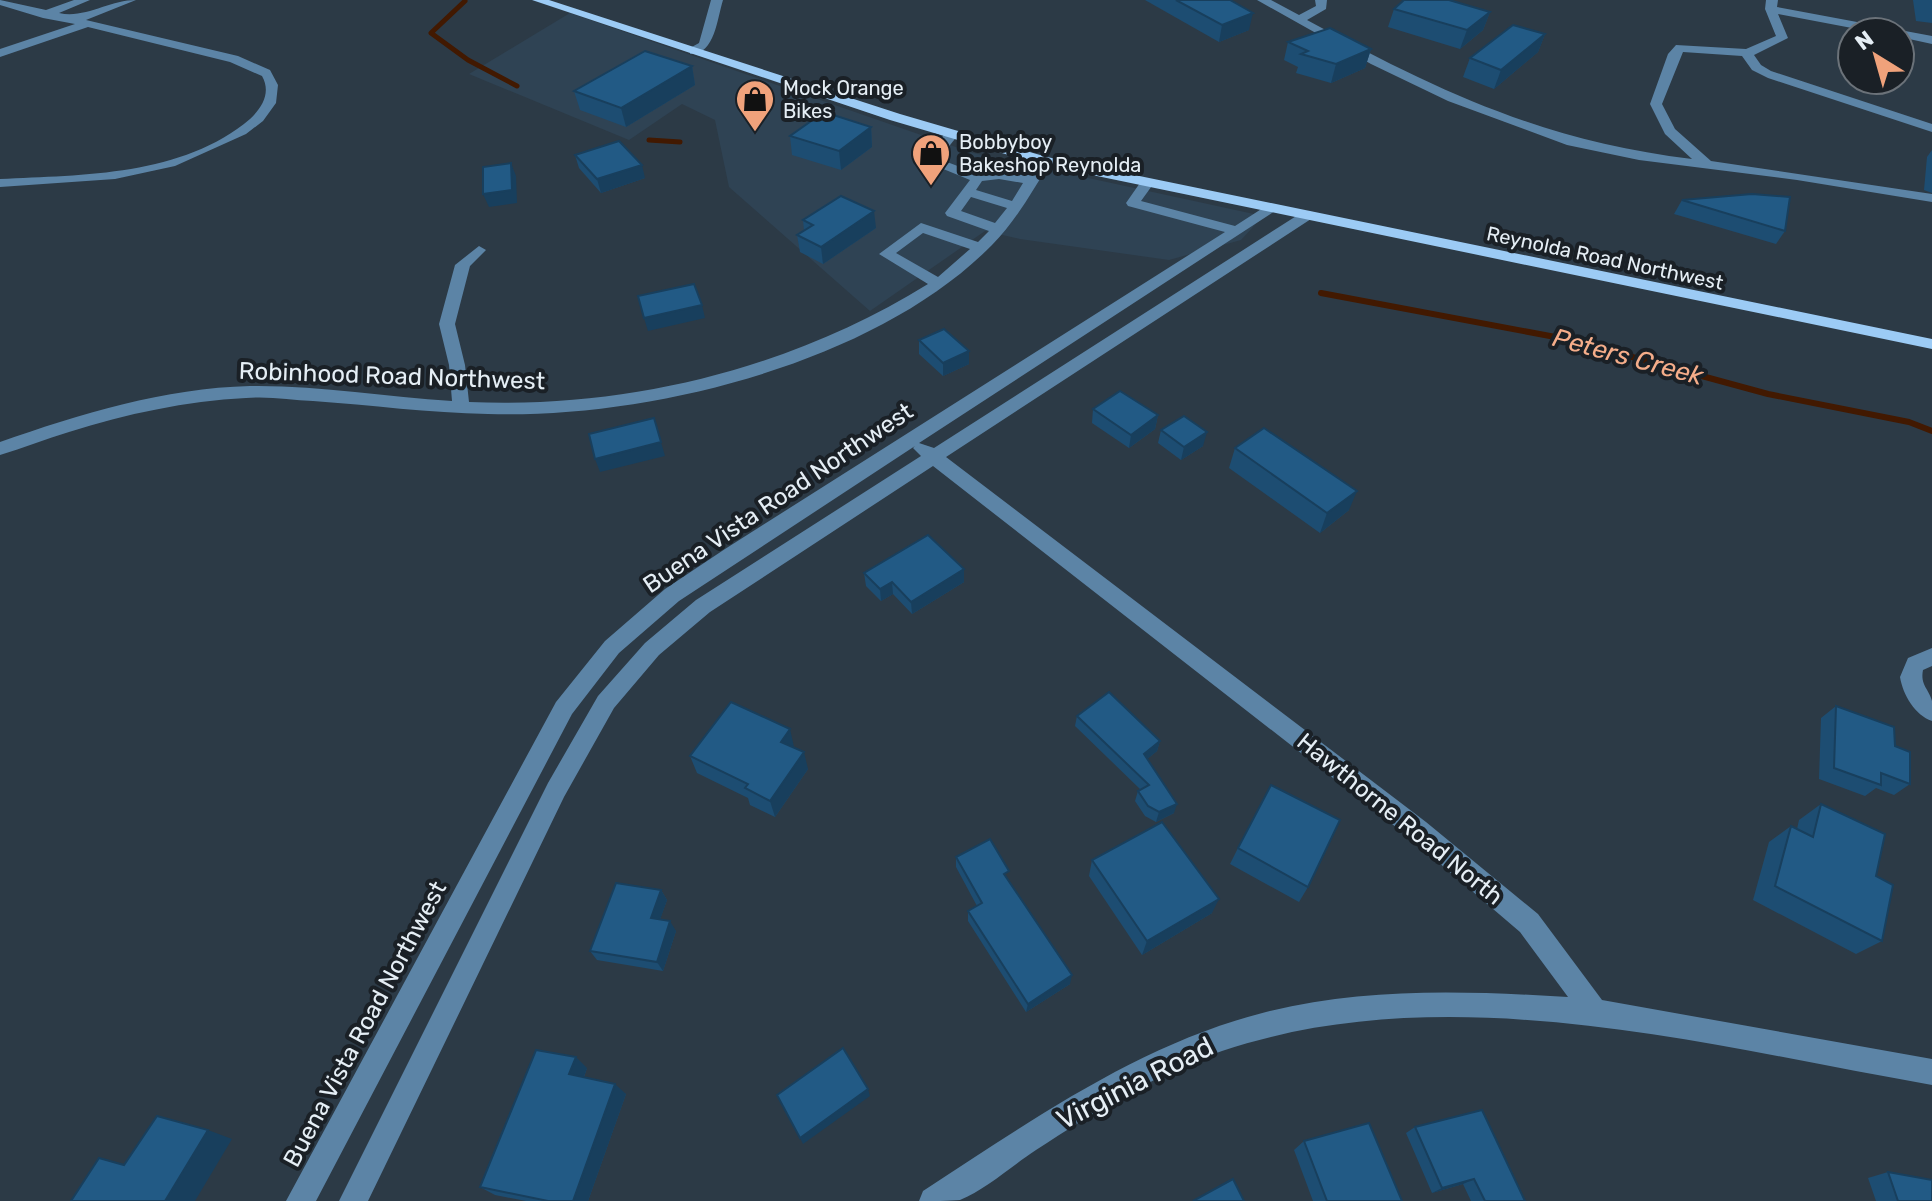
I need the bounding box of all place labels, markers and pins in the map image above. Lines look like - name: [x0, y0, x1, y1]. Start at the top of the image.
- place label: Mock Orange Bikes: [783, 76, 904, 123]
- shop icon: Mock Orange Bikes: [734, 78, 776, 133]
- place label: Bobbyboy Bakeshop Reynolda: [959, 130, 1141, 177]
- shop icon: Bobbyboy Bakeshop Reynolda: [910, 132, 952, 187]

